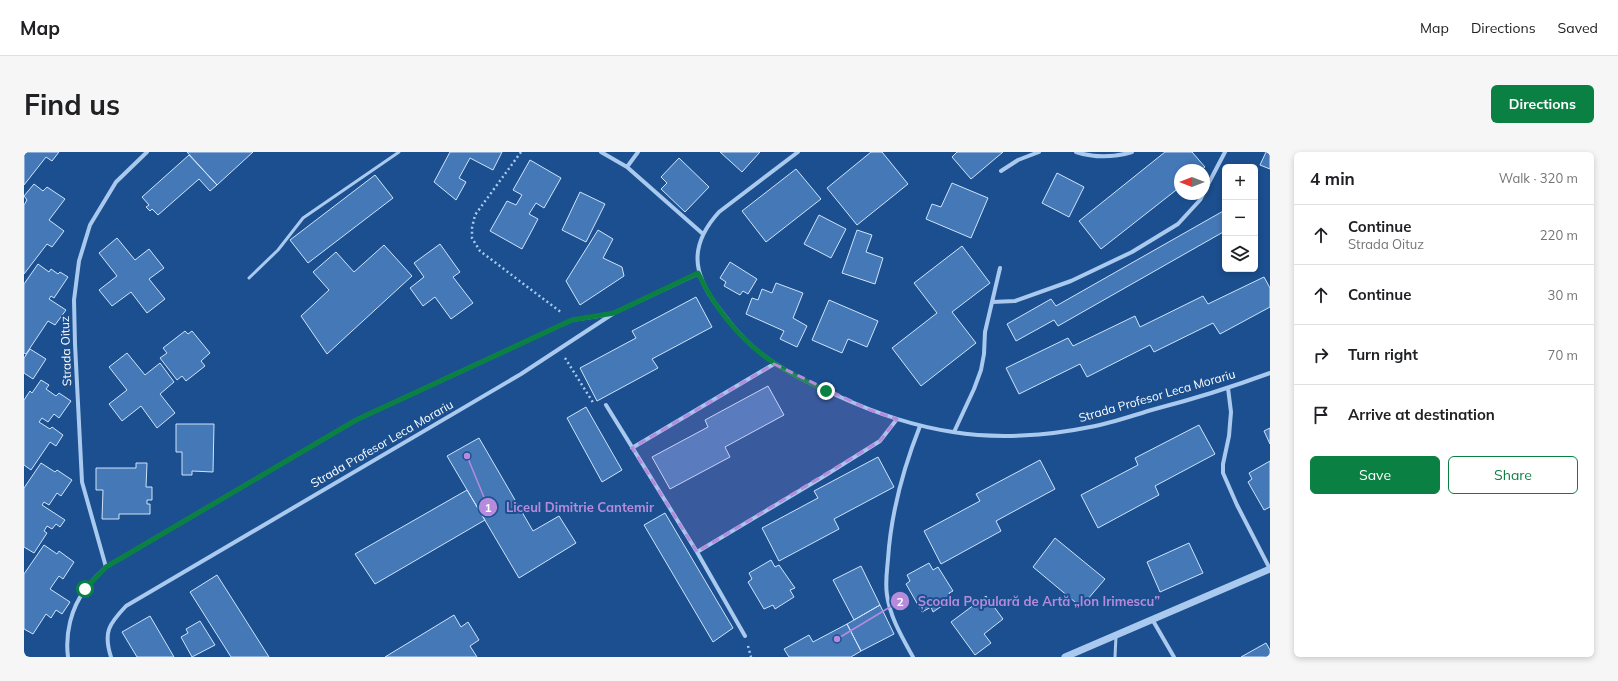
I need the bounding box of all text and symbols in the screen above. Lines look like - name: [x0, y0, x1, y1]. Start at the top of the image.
- text: Map: [20, 16, 60, 40]
- text: Map: [1420, 19, 1449, 37]
- text: Directions: [1471, 19, 1536, 37]
- text: Saved: [1558, 19, 1598, 37]
- button: Directions: [1491, 85, 1594, 123]
- text: Find us: [24, 87, 120, 122]
- north arrow: [1174, 164, 1210, 200]
- map controls: [1222, 164, 1258, 272]
- button: +: [1222, 164, 1258, 200]
- text: 4 min: [1310, 168, 1355, 189]
- text: Walk · 320 m: [1499, 170, 1578, 186]
- button: −: [1222, 200, 1258, 236]
- text: Continue: [1348, 217, 1411, 236]
- icon: ahead: [1310, 224, 1332, 246]
- text: 220 m: [1540, 227, 1578, 243]
- button: layers: [1222, 236, 1258, 272]
- text: Strada Oituz: [1348, 236, 1424, 252]
- icon: ahead: [1310, 284, 1332, 306]
- text: Continue: [1348, 285, 1411, 304]
- text: 30 m: [1548, 287, 1578, 303]
- street label: Strada Oituz: [57, 316, 74, 386]
- icon: right: [1310, 344, 1332, 366]
- text: Turn right: [1348, 345, 1418, 364]
- text: 70 m: [1548, 347, 1578, 363]
- street label: Strada Profesor Leca Morariu: [1077, 366, 1237, 425]
- route end: [817, 382, 835, 400]
- street label: Strada Profesor Leca Morariu: [308, 397, 456, 491]
- icon: arrive: [1310, 404, 1332, 426]
- text: Arrive at destination: [1348, 405, 1495, 424]
- button: Save: [1310, 456, 1440, 494]
- button: Share: [1448, 456, 1578, 494]
- callout: Liceul Dimitrie Cantemir: [478, 495, 662, 520]
- text: Liceul Dimitrie Cantemir: [506, 499, 655, 515]
- text: 1: [484, 500, 492, 515]
- route start: [76, 580, 94, 598]
- callout: Școala Populară de Artă „Ion Irimescu”: [890, 589, 1168, 614]
- text: Școala Populară de Artă „Ion Irimescu”: [918, 593, 1160, 610]
- text: 2: [896, 594, 904, 609]

